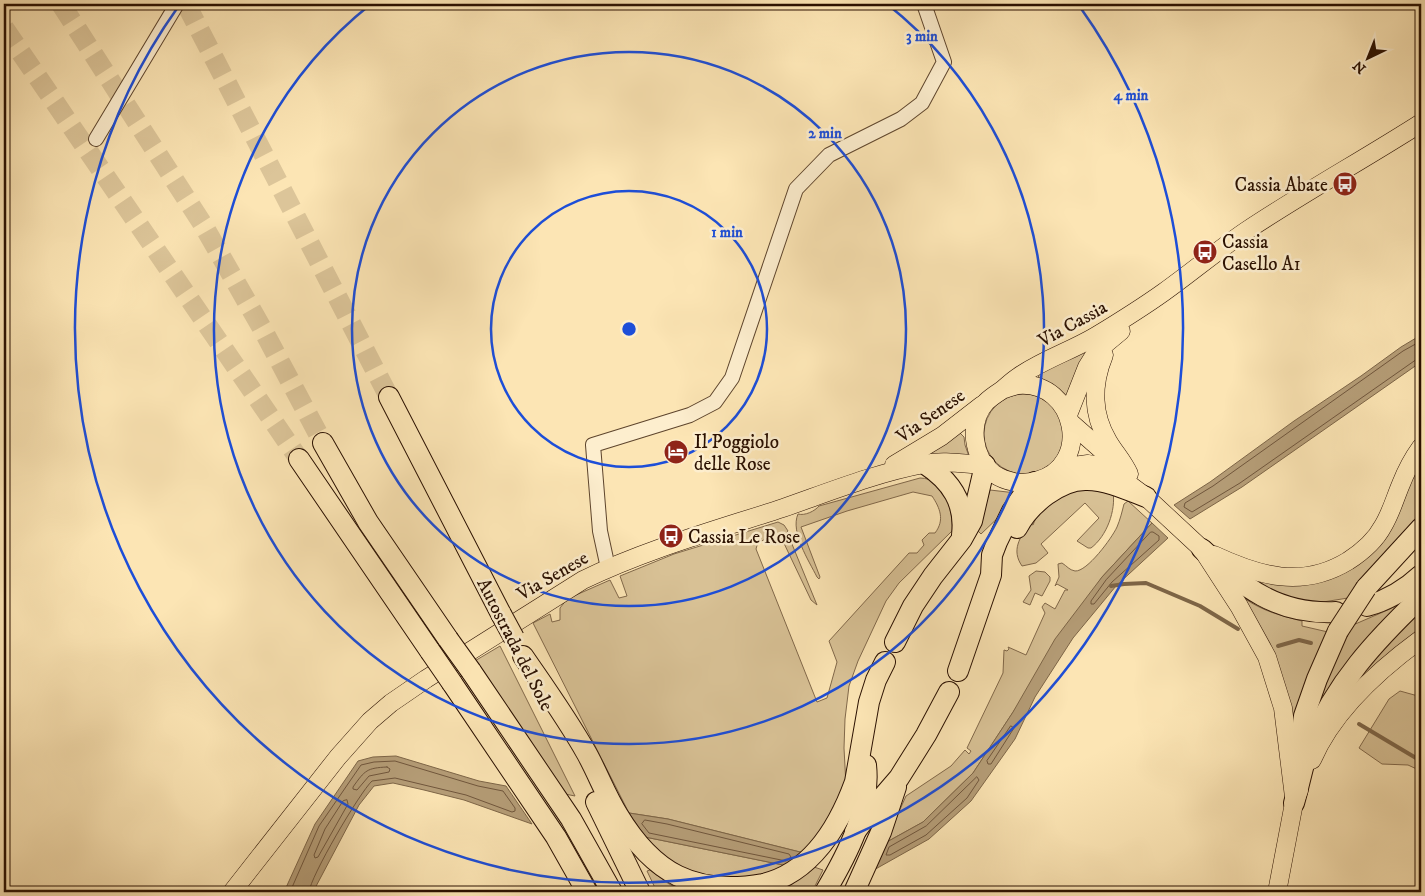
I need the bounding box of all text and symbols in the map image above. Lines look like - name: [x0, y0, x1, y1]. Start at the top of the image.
- text: 3 min: [906, 27, 938, 46]
- north arrow: [1342, 32, 1392, 82]
- text: N: [1349, 56, 1370, 77]
- text: 4 min: [1113, 86, 1149, 105]
- text: 2 min: [808, 124, 842, 143]
- bus stop icon: Cassia Abate: [1332, 171, 1358, 197]
- place label: Cassia Abate: [1235, 174, 1328, 197]
- text: 1 min: [711, 223, 743, 242]
- place label: Cassia Casello A1: [1222, 231, 1301, 276]
- bus stop icon: Cassia Casello A1: [1192, 239, 1218, 265]
- street label: Via Cassia: [1033, 296, 1111, 353]
- centre of rings: [620, 320, 638, 338]
- street label: Via Senese: [891, 384, 970, 449]
- place label: Il Poggiolo delle Rose: [694, 431, 779, 476]
- hotel icon: Il Poggiolo delle Rose: [663, 439, 689, 465]
- bus stop icon: Cassia Le Rose: [658, 523, 684, 549]
- place label: Cassia Le Rose: [688, 526, 800, 549]
- street label: Via Senese: [512, 547, 593, 606]
- street label: Autostrada del Sole: [471, 575, 558, 715]

